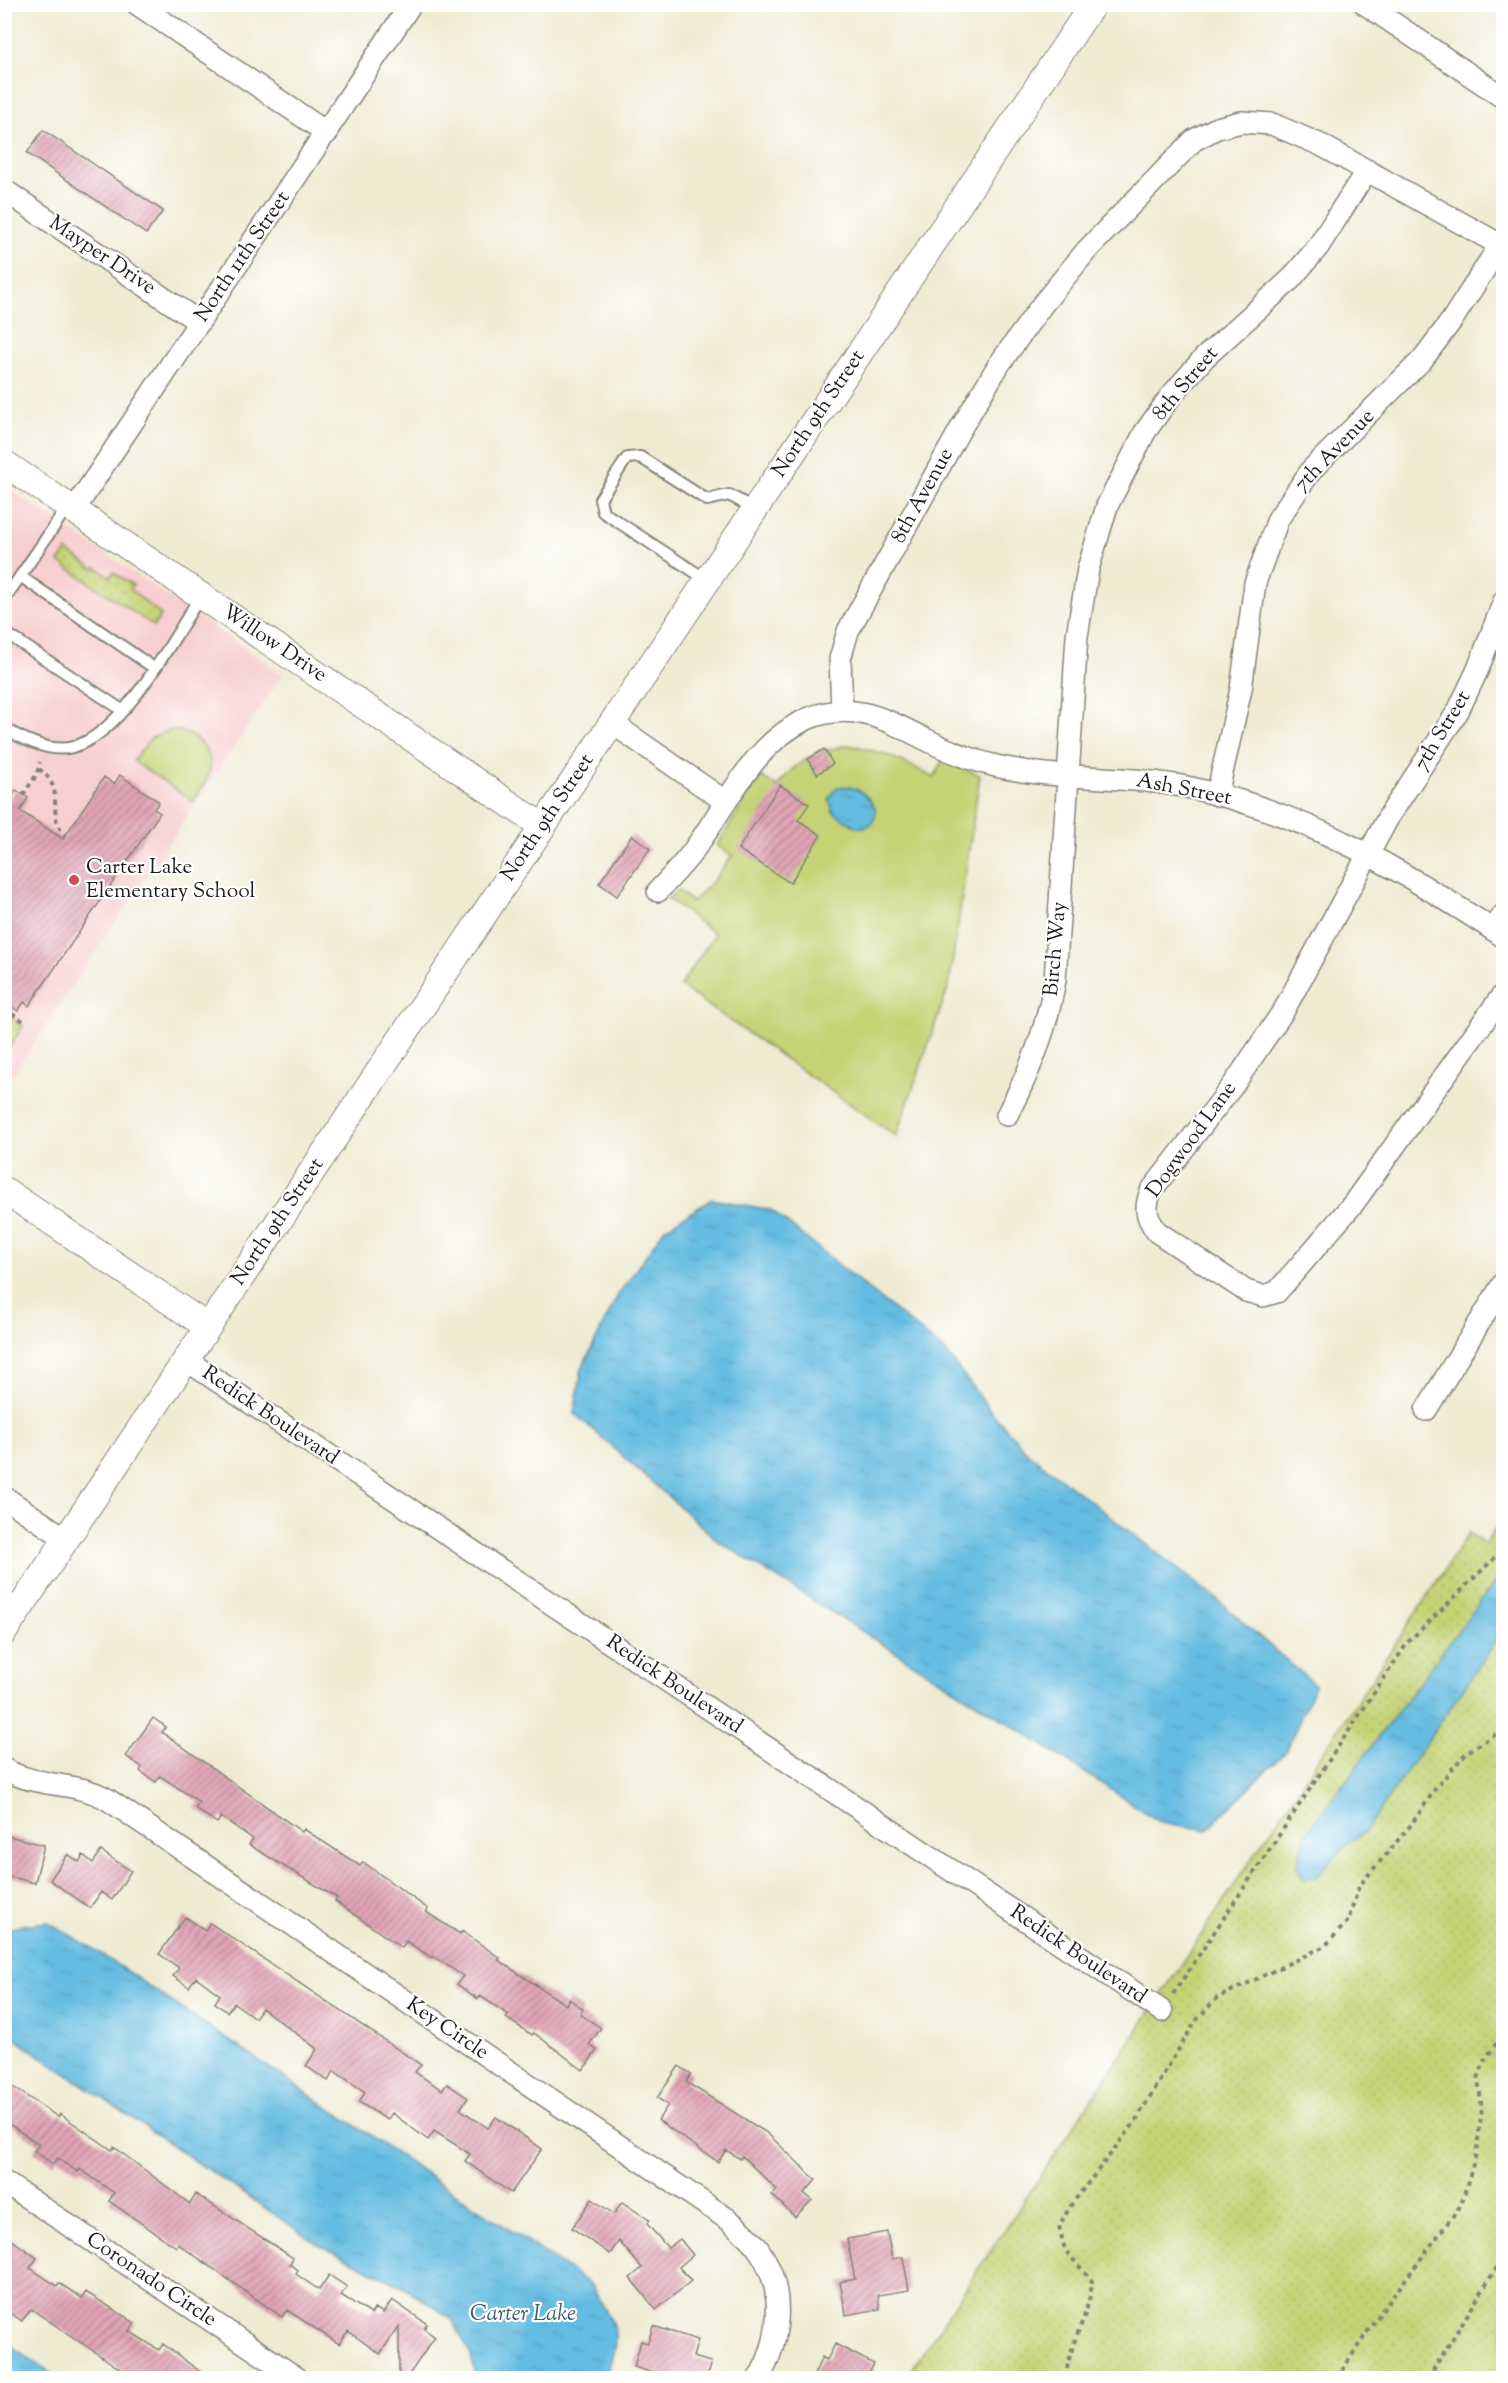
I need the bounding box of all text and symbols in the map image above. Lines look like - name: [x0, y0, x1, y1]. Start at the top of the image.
- street label: North 11th Street: [188, 185, 298, 329]
- street label: Mayper Drive: [42, 209, 162, 303]
- street label: 8th Street: [1146, 340, 1226, 428]
- street label: North 9th Street: [765, 344, 873, 484]
- street label: 7th Avenue: [1288, 403, 1382, 499]
- street label: 8th Avenue: [885, 443, 961, 549]
- street label: Willow Drive: [215, 598, 333, 690]
- street label: 7th Street: [1407, 685, 1479, 777]
- street label: North 9th Street: [494, 748, 602, 888]
- street label: Ash Street: [1134, 766, 1234, 814]
- place label: Carter Lake Elementary School: [86, 853, 256, 907]
- marker: Carter Lake Elementary School: [67, 873, 81, 887]
- street label: Birch Way: [1037, 900, 1075, 998]
- street label: Dogwood Lane: [1140, 1076, 1244, 1204]
- street label: North 9th Street: [224, 1152, 332, 1292]
- street label: Redick Boulevard: [196, 1359, 345, 1473]
- street label: Redick Boulevard: [600, 1628, 749, 1742]
- street label: Redick Boulevard: [1004, 1898, 1153, 2012]
- street label: Key Circle: [400, 1990, 494, 2068]
- street label: Coronado Circle: [80, 2225, 222, 2335]
- water label: Carter Lake: [470, 2299, 576, 2331]

